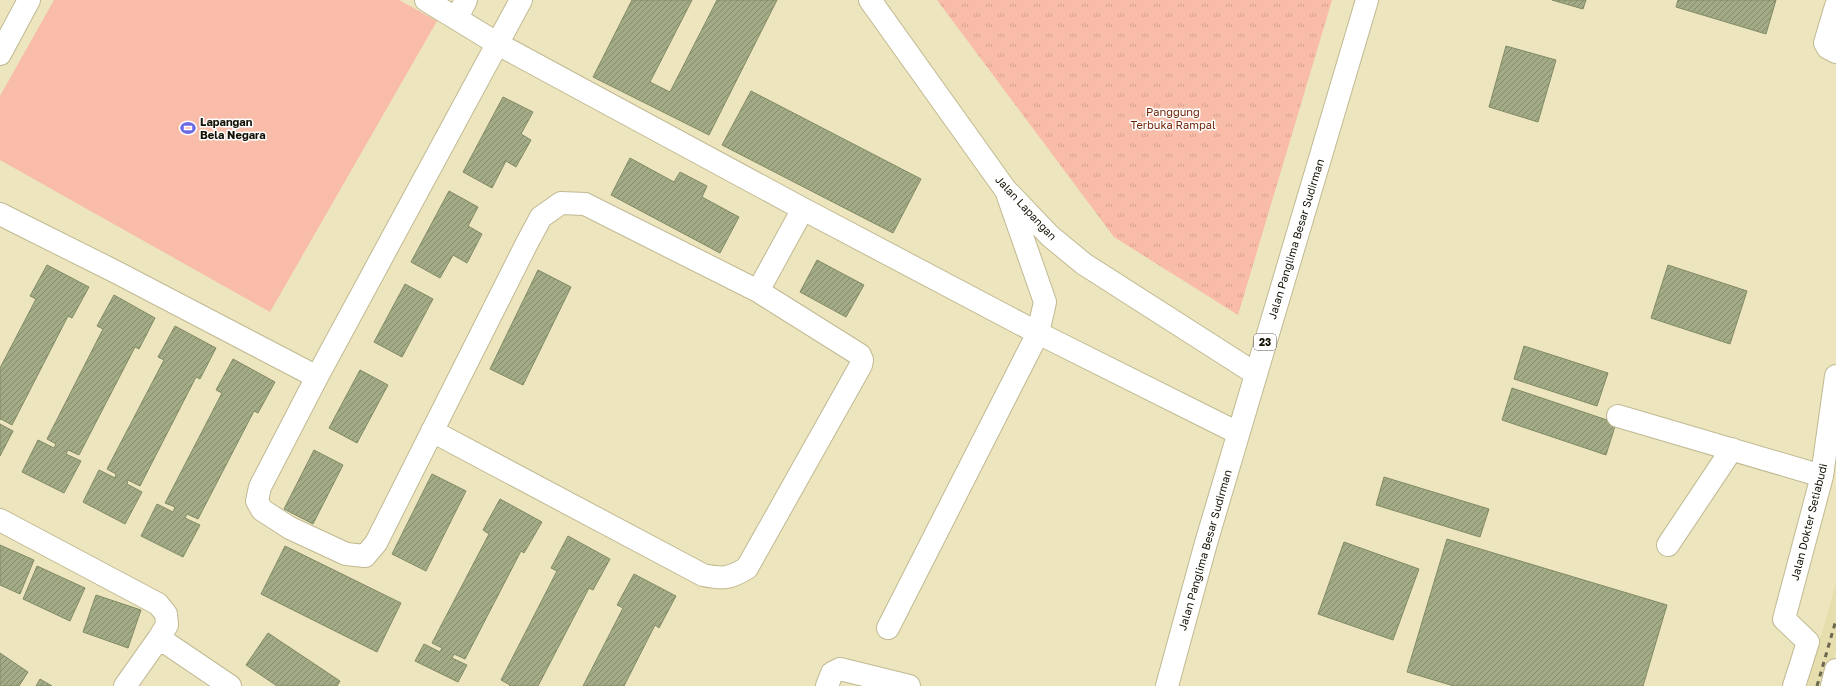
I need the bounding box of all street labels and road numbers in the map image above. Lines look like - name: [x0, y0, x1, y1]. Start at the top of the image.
- street label: Jalan Panglima Besar Sudirman: [1265, 157, 1326, 321]
- street label: Jalan Lapangan: [993, 173, 1060, 243]
- road number: 23: [1254, 334, 1276, 350]
- street label: Jalan Dokter Setiabudi: [1788, 462, 1829, 582]
- street label: Jalan Panglima Besar Sudirman: [1175, 468, 1234, 632]

